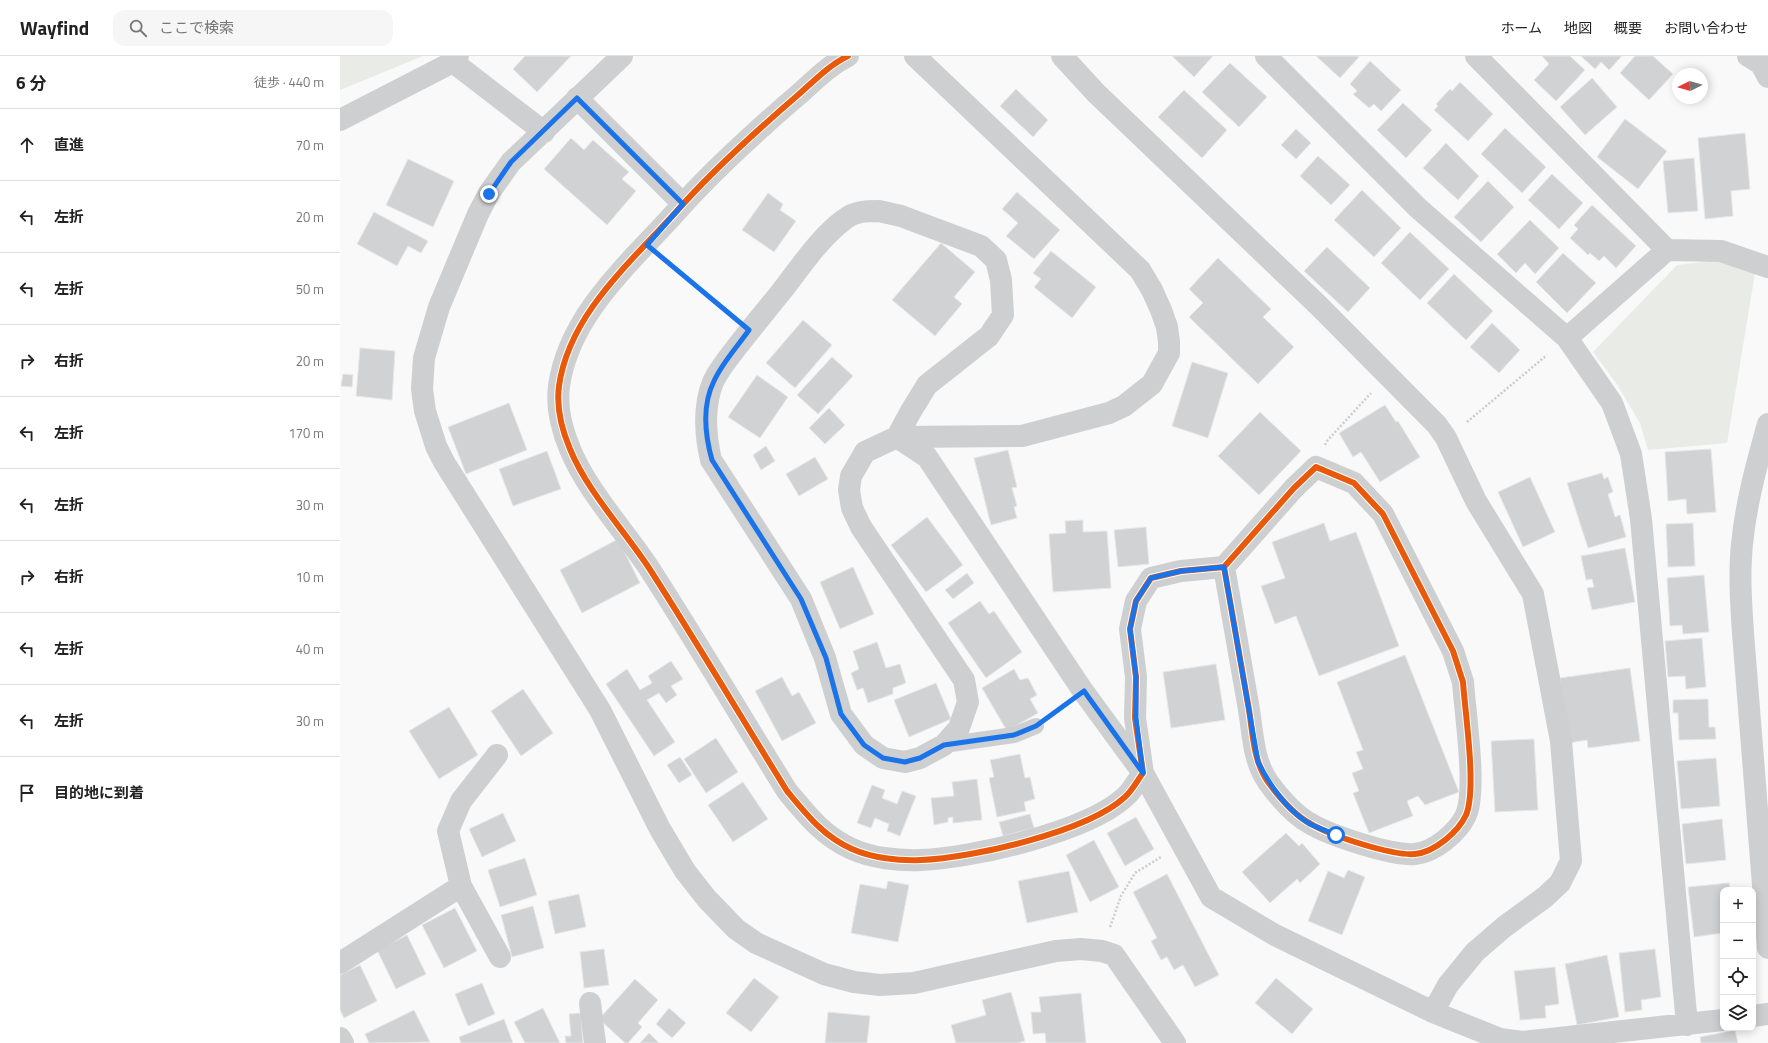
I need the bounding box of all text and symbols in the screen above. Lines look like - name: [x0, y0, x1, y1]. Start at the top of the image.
- search box: [113, 10, 393, 46]
- text: Wayfind: [20, 13, 89, 42]
- text: ここで検索: [159, 16, 234, 39]
- icon: search: [127, 17, 149, 39]
- text: ホーム: [1500, 17, 1542, 38]
- text: 地図: [1564, 17, 1592, 38]
- text: 概要: [1614, 17, 1642, 38]
- text: お問い合わせ: [1664, 17, 1748, 38]
- north arrow: [1672, 68, 1708, 104]
- text: 6 分: [16, 70, 46, 96]
- text: 徒歩 · 440 m: [254, 72, 324, 92]
- text: 直進: [54, 133, 84, 156]
- icon: ahead: [16, 134, 38, 156]
- text: 70 m: [296, 135, 324, 155]
- route end: [480, 185, 498, 203]
- text: 左折: [54, 205, 84, 228]
- icon: left: [16, 206, 38, 228]
- text: 20 m: [296, 207, 324, 227]
- text: 左折: [54, 277, 84, 300]
- icon: left: [16, 278, 38, 300]
- text: 50 m: [296, 279, 324, 299]
- text: 右折: [54, 349, 84, 372]
- icon: right: [16, 350, 38, 372]
- text: 20 m: [296, 351, 324, 371]
- text: 左折: [54, 421, 84, 444]
- icon: left: [16, 422, 38, 444]
- text: 170 m: [288, 423, 324, 443]
- text: 左折: [54, 493, 84, 516]
- icon: left: [16, 494, 38, 516]
- text: 30 m: [296, 495, 324, 515]
- text: 右折: [54, 565, 84, 588]
- icon: right: [16, 566, 38, 588]
- text: 10 m: [296, 567, 324, 587]
- text: 左折: [54, 637, 84, 660]
- icon: left: [16, 638, 38, 660]
- text: 40 m: [296, 639, 324, 659]
- text: 左折: [54, 709, 84, 732]
- icon: left: [16, 710, 38, 732]
- text: 30 m: [296, 711, 324, 731]
- text: 目的地に到着: [54, 781, 144, 804]
- icon: arrive: [16, 782, 38, 804]
- route start: [1327, 826, 1345, 844]
- map controls: [1720, 887, 1756, 1031]
- button: +: [1720, 887, 1756, 923]
- button: −: [1720, 923, 1756, 959]
- button: locate: [1720, 959, 1756, 995]
- button: layers: [1720, 995, 1756, 1031]

